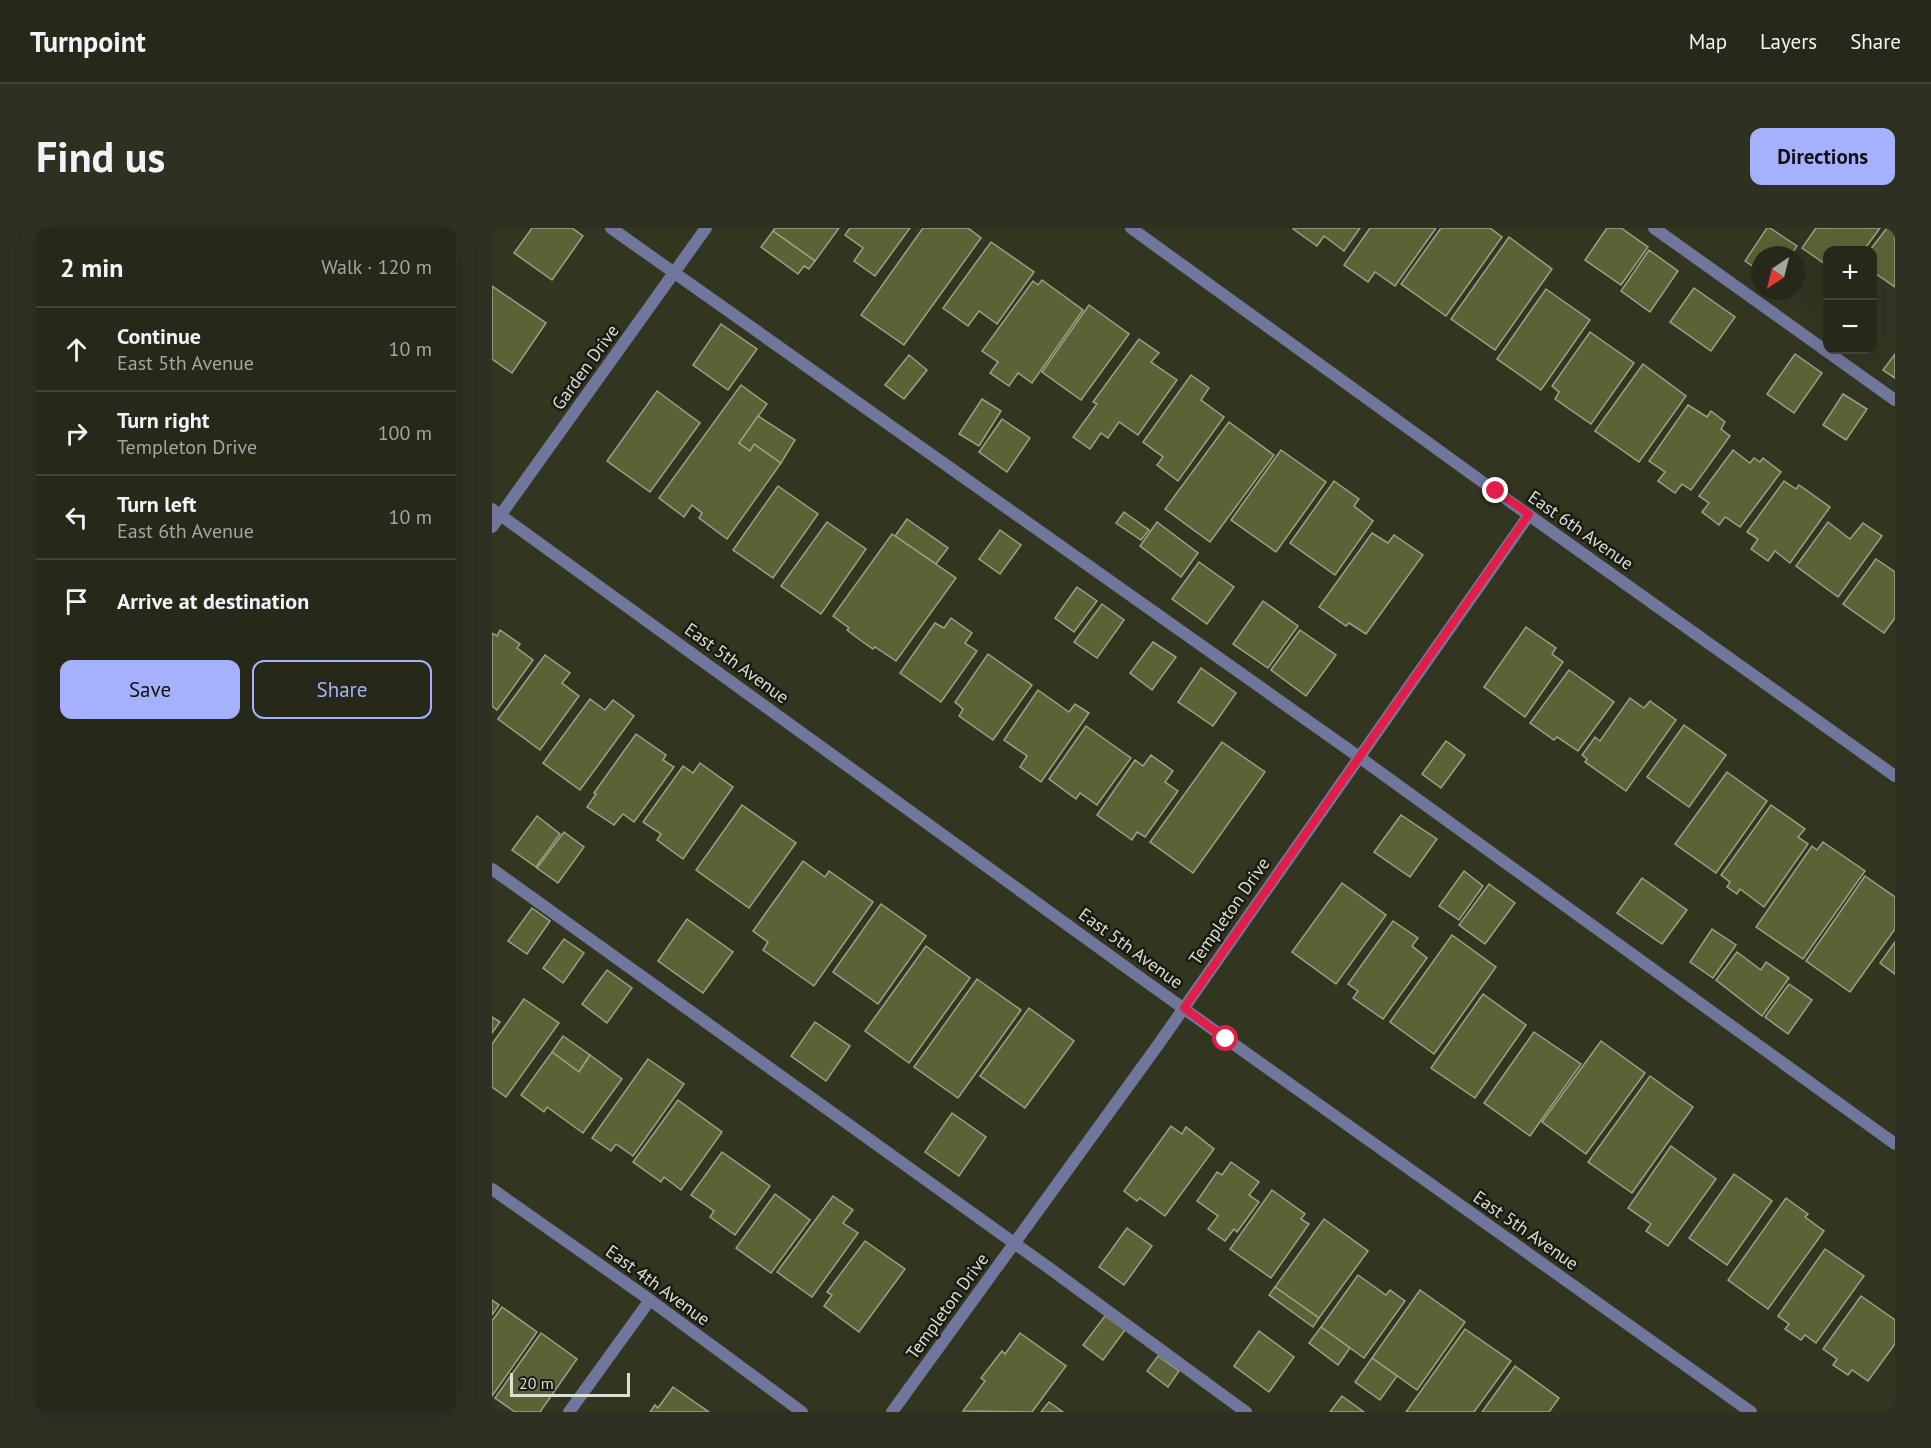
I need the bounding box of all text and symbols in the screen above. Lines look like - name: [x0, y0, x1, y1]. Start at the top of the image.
- text: Turnpoint: [30, 23, 146, 60]
- text: Map: [1689, 28, 1727, 55]
- text: Layers: [1760, 28, 1817, 55]
- text: Share: [1850, 28, 1901, 55]
- button: Directions: [1750, 128, 1895, 185]
- text: Find us: [36, 129, 165, 184]
- north arrow: [1751, 246, 1805, 300]
- map controls: [1823, 246, 1877, 354]
- button: +: [1823, 246, 1877, 300]
- text: 2 min: [60, 251, 123, 284]
- text: Walk · 120 m: [321, 254, 432, 280]
- button: −: [1823, 300, 1877, 354]
- street label: Garden Drive: [546, 320, 624, 414]
- text: Continue: [117, 322, 201, 350]
- icon: ahead: [60, 333, 93, 366]
- text: 10 m: [389, 336, 432, 362]
- text: East 5th Avenue: [117, 350, 254, 376]
- text: Turn right: [117, 406, 209, 434]
- icon: right: [60, 417, 93, 450]
- text: 100 m: [378, 420, 432, 446]
- text: Templeton Drive: [117, 434, 257, 460]
- route end: [1482, 477, 1508, 503]
- street label: East 6th Avenue: [1524, 485, 1638, 575]
- text: Turn left: [117, 490, 197, 518]
- icon: left: [60, 501, 93, 534]
- text: 10 m: [389, 504, 432, 530]
- text: East 6th Avenue: [117, 518, 254, 544]
- icon: arrive: [60, 585, 93, 618]
- text: Arrive at destination: [117, 587, 309, 615]
- street label: East 5th Avenue: [680, 617, 794, 709]
- button: Save: [60, 660, 240, 719]
- button: Share: [252, 660, 432, 719]
- street label: Templeton Drive: [1183, 853, 1275, 969]
- street label: East 5th Avenue: [1074, 902, 1188, 994]
- route start: [1212, 1025, 1238, 1051]
- street label: East 5th Avenue: [1469, 1185, 1583, 1275]
- street label: East 4th Avenue: [601, 1239, 715, 1331]
- street label: Templeton Drive: [901, 1248, 993, 1364]
- scale bar: [510, 1370, 630, 1398]
- text: 20 m: [519, 1373, 554, 1393]

